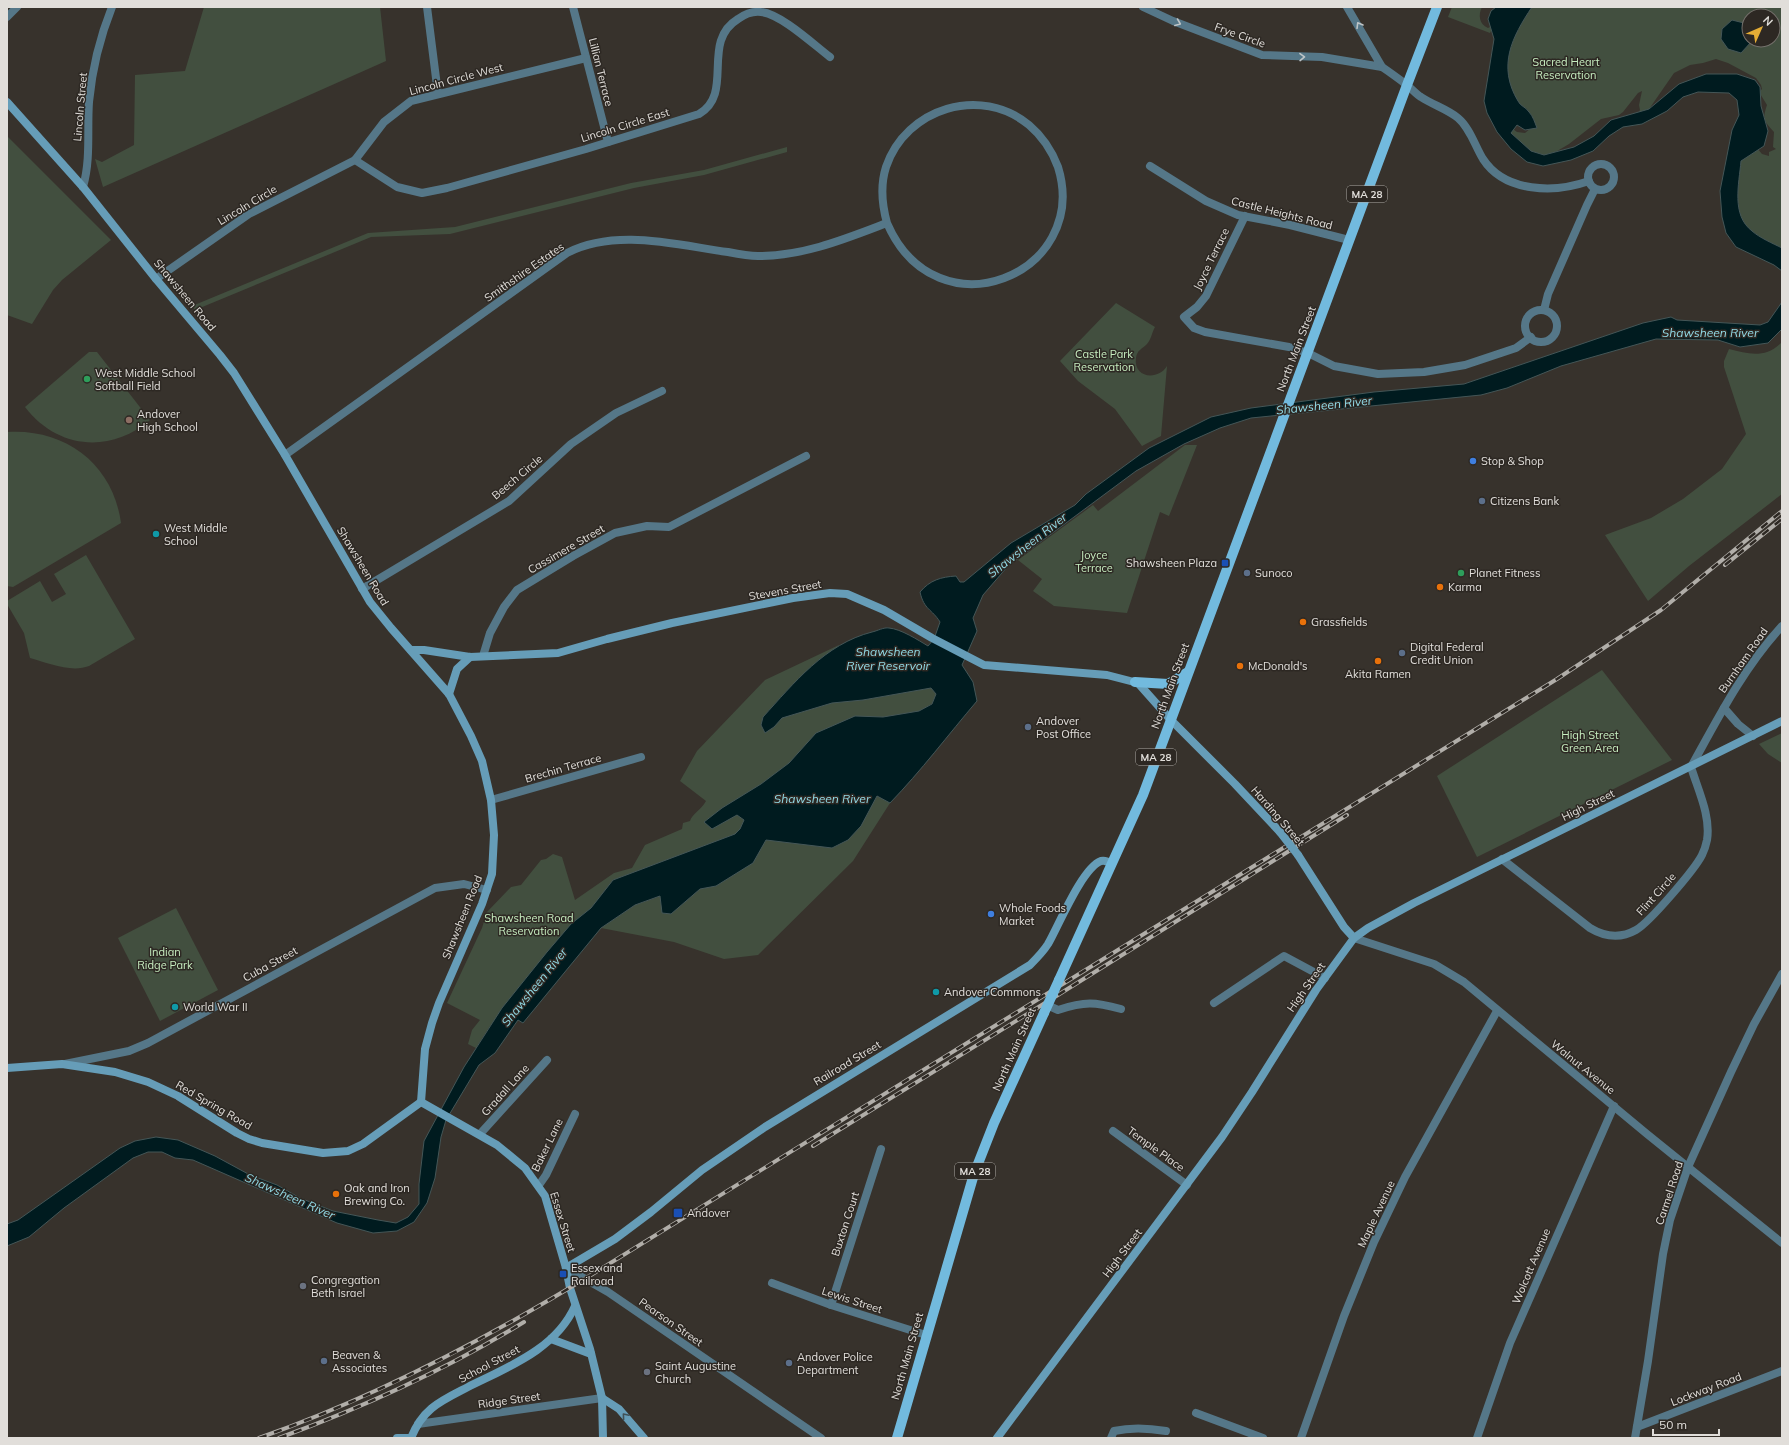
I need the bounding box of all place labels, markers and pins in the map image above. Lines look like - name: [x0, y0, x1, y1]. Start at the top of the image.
- place label: West Middle School Softball Field: [95, 366, 195, 393]
- marker: West Middle School Softball Field: [82, 374, 92, 384]
- place label: Andover High School: [137, 407, 198, 434]
- marker: Andover High School: [124, 415, 134, 425]
- place label: Stop & Shop: [1481, 454, 1544, 468]
- marker: Stop & Shop: [1468, 456, 1478, 466]
- place label: Citizens Bank: [1490, 494, 1559, 508]
- marker: Citizens Bank: [1477, 496, 1487, 506]
- place label: West Middle School: [164, 521, 228, 548]
- marker: West Middle School: [151, 529, 161, 539]
- place label: Shawsheen Plaza: [1126, 556, 1217, 570]
- marker: Shawsheen Plaza: [1220, 558, 1230, 568]
- place label: Sunoco: [1255, 566, 1293, 580]
- place label: Planet Fitness: [1469, 566, 1541, 580]
- marker: Sunoco: [1242, 568, 1252, 578]
- marker: Planet Fitness: [1456, 568, 1466, 578]
- place label: Karma: [1448, 580, 1482, 594]
- marker: Karma: [1435, 582, 1445, 592]
- place label: Grassfields: [1311, 615, 1367, 629]
- marker: Grassfields: [1298, 617, 1308, 627]
- place label: Digital Federal Credit Union: [1410, 640, 1484, 667]
- marker: Digital Federal Credit Union: [1397, 648, 1407, 658]
- marker: Akita Ramen: [1373, 656, 1383, 666]
- place label: McDonald's: [1248, 659, 1308, 673]
- marker: McDonald's: [1235, 661, 1245, 671]
- place label: Akita Ramen: [1345, 667, 1411, 681]
- place label: Andover Post Office: [1036, 714, 1091, 741]
- marker: Andover Post Office: [1023, 722, 1033, 732]
- place label: Whole Foods Market: [999, 901, 1066, 928]
- marker: Whole Foods Market: [986, 909, 996, 919]
- place label: Andover Commons: [944, 985, 1041, 999]
- marker: Andover Commons: [931, 987, 941, 997]
- place label: World War II: [183, 1000, 248, 1014]
- marker: World War II: [170, 1002, 180, 1012]
- place label: Oak and Iron Brewing Co.: [344, 1181, 410, 1208]
- marker: Oak and Iron Brewing Co.: [331, 1189, 341, 1199]
- place label: Andover: [687, 1206, 730, 1220]
- marker: Andover: [672, 1207, 684, 1219]
- place label: Essex and Railroad: [571, 1261, 623, 1288]
- marker: Essex and Railroad: [558, 1269, 568, 1279]
- place label: Congregation Beth Israel: [311, 1273, 380, 1300]
- marker: Congregation Beth Israel: [298, 1281, 308, 1291]
- place label: Beaven & Associates: [332, 1348, 387, 1375]
- place label: Andover Police Department: [797, 1350, 873, 1377]
- marker: Beaven & Associates: [319, 1356, 329, 1366]
- marker: Andover Police Department: [784, 1358, 794, 1368]
- place label: Saint Augustine Church: [655, 1359, 736, 1386]
- marker: Saint Augustine Church: [642, 1367, 652, 1377]

